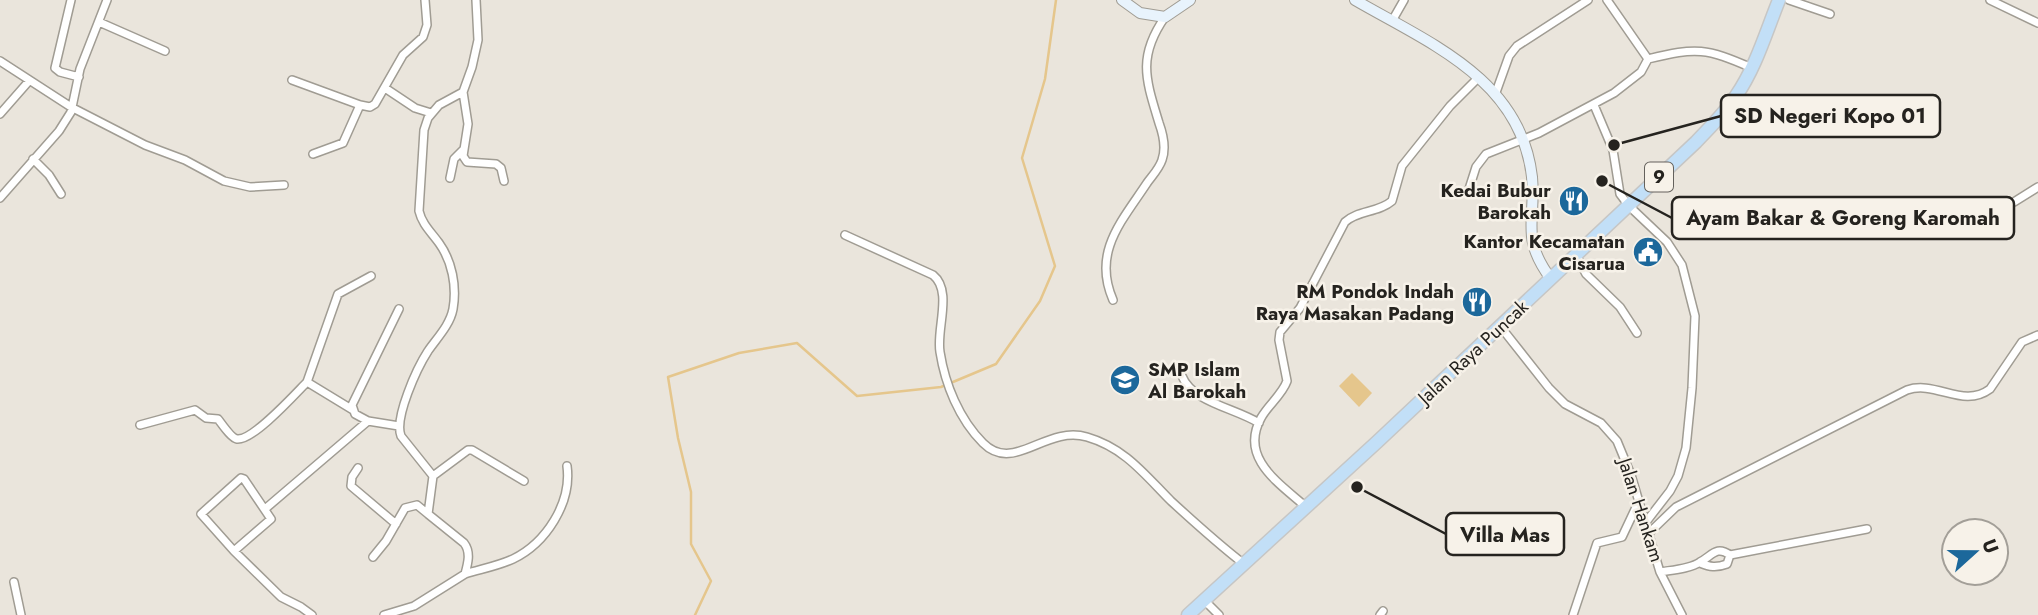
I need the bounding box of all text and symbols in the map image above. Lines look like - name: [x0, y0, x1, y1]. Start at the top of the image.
- callout: SD Negeri Kopo 01: [1721, 95, 1940, 137]
- text: SD Negeri Kopo 01: [1734, 101, 1926, 131]
- road number: 9: [1645, 162, 1673, 192]
- place label: Kedai Bubur Barokah: [1440, 177, 1551, 226]
- restaurant icon: Kedai Bubur Barokah: [1557, 184, 1591, 218]
- callout: Ayam Bakar & Goreng Karomah: [1672, 197, 2014, 239]
- text: Ayam Bakar & Goreng Karomah: [1685, 203, 2000, 233]
- place label: Kantor Kecamatan Cisarua: [1464, 228, 1625, 277]
- public building icon: Kantor Kecamatan Cisarua: [1631, 235, 1665, 269]
- place label: RM Pondok Indah Raya Masakan Padang: [1256, 278, 1454, 327]
- restaurant icon: RM Pondok Indah Raya Masakan Padang: [1460, 285, 1494, 319]
- street label: Jalan Raya Puncak: [1410, 293, 1535, 412]
- place label: SMP Islam Al Barokah: [1147, 356, 1246, 405]
- school or university icon: SMP Islam Al Barokah: [1108, 363, 1142, 397]
- street label: Jalan Hankam: [1611, 452, 1671, 565]
- callout: Villa Mas: [1446, 513, 1564, 555]
- north arrow: [1940, 517, 2010, 587]
- text: Villa Mas: [1459, 520, 1550, 550]
- text: U: [1975, 535, 2005, 557]

